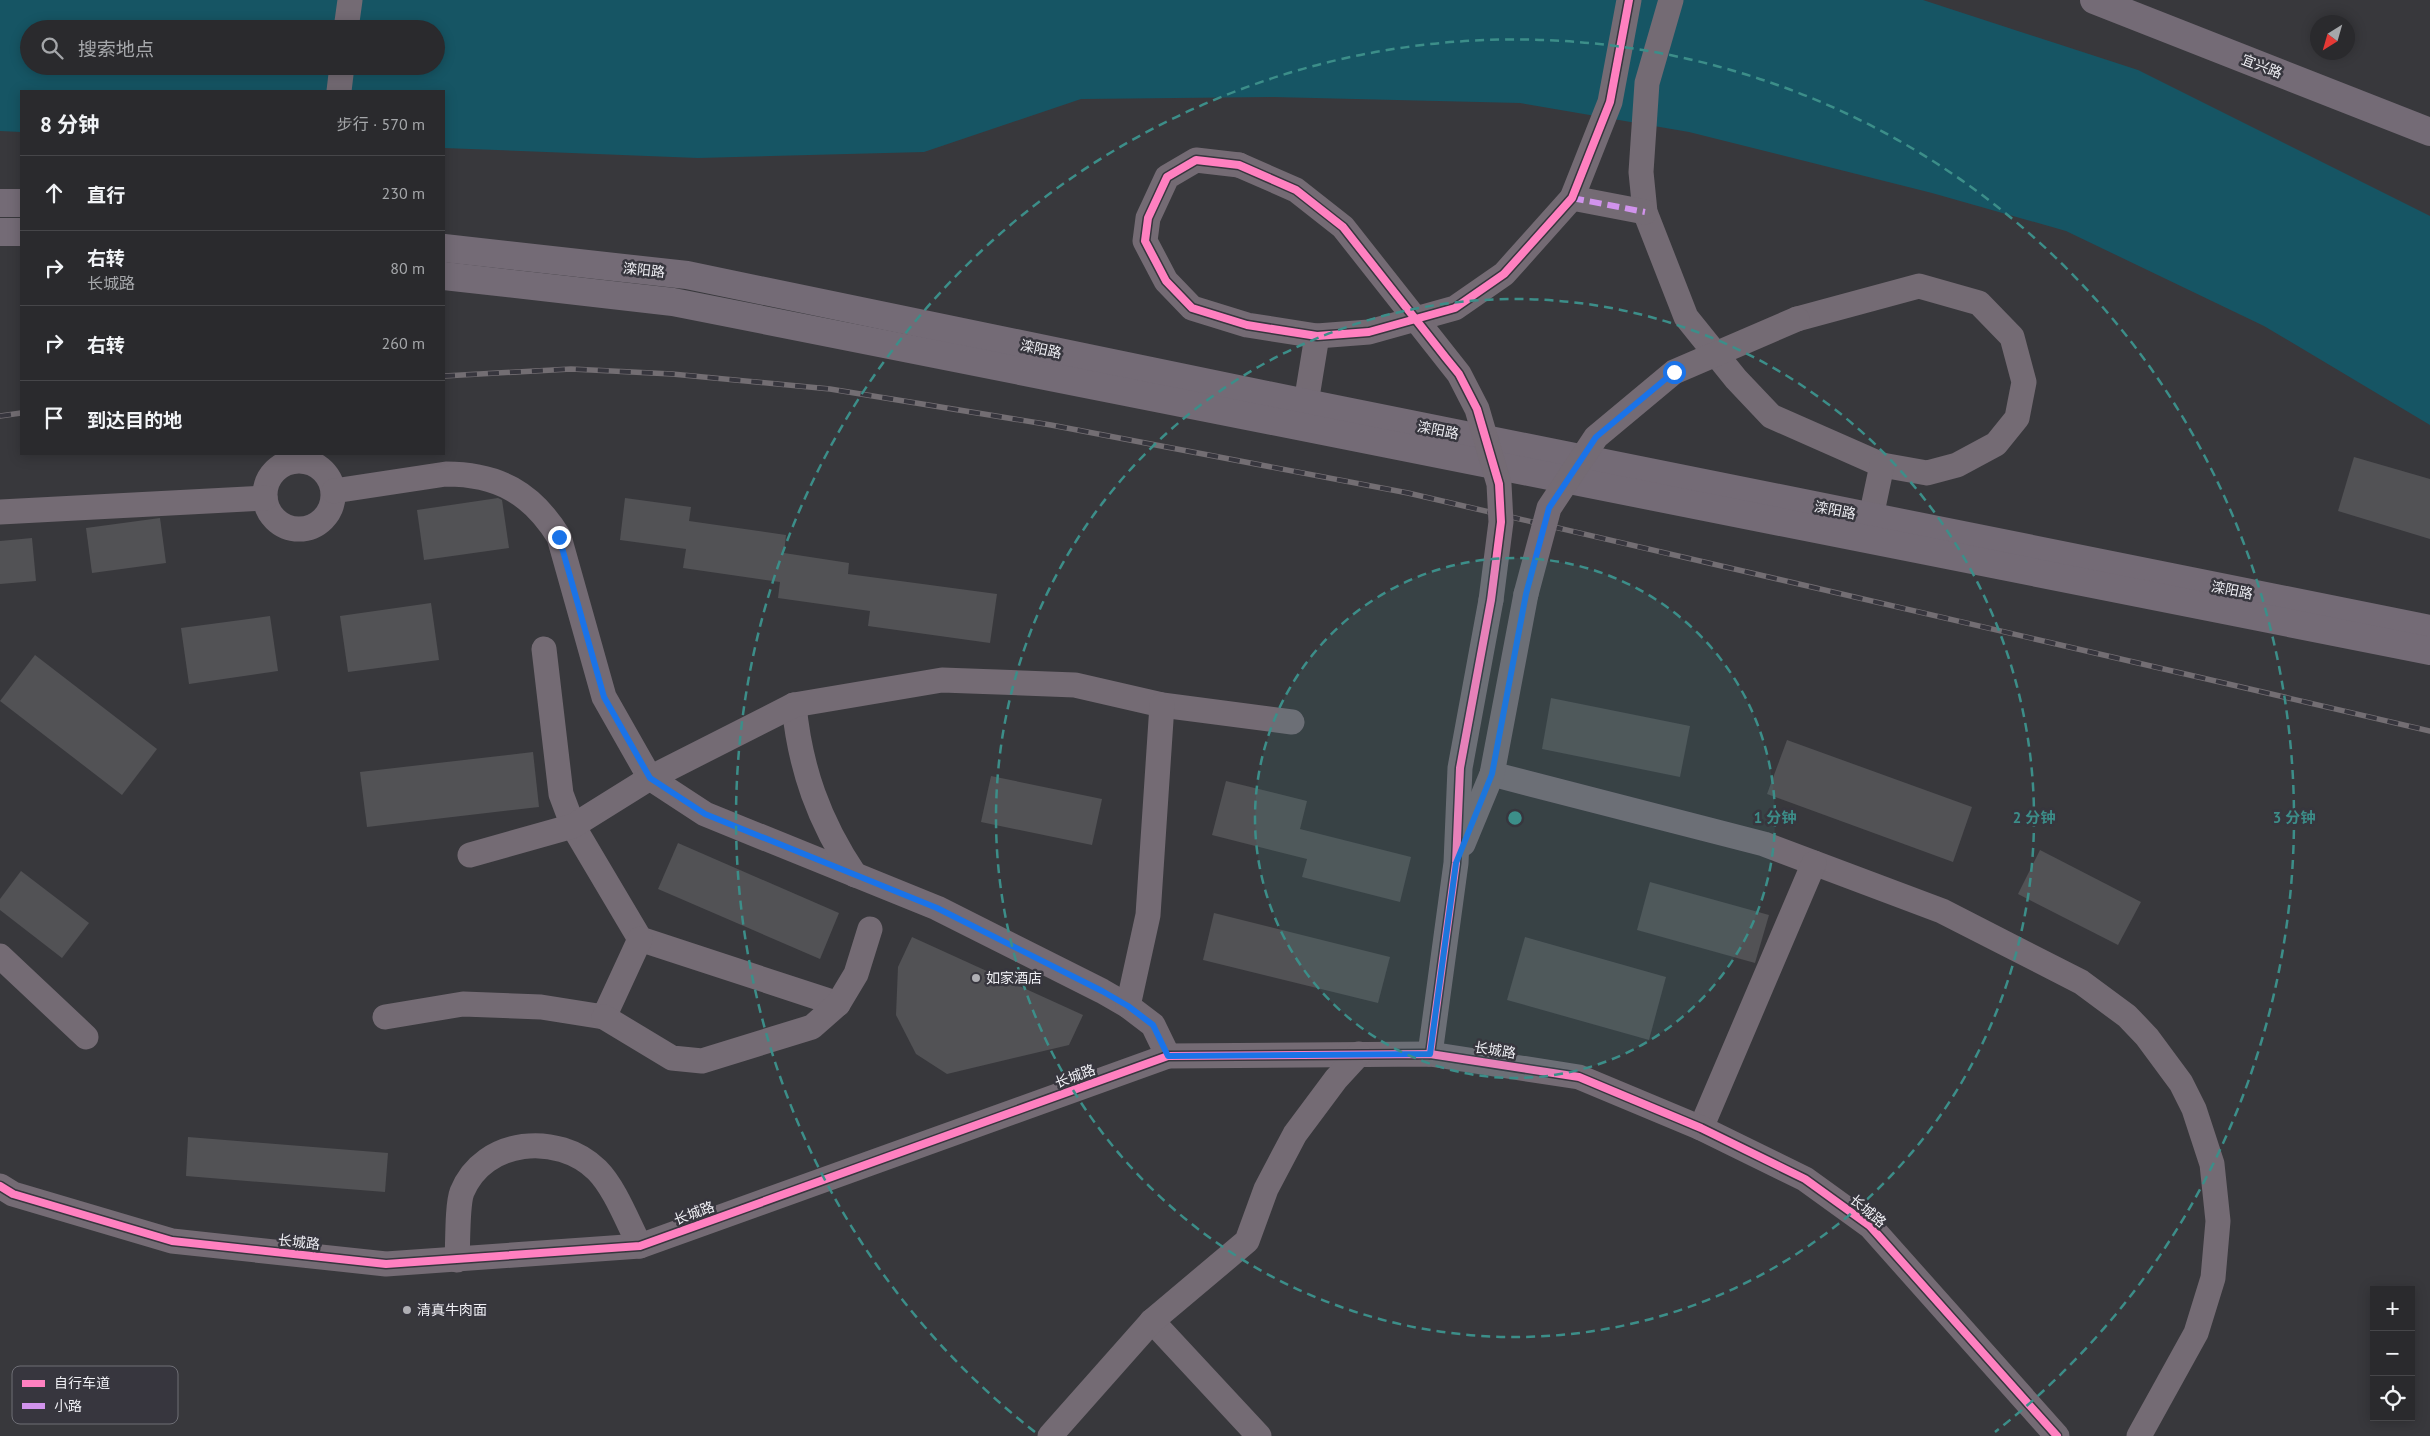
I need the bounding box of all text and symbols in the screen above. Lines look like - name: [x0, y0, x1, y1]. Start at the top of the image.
- north arrow: [2310, 15, 2355, 60]
- search box: [20, 20, 445, 75]
- icon: search: [38, 34, 66, 62]
- text: 搜索地点: [78, 37, 154, 61]
- street label: 宜兴路: [2239, 50, 2285, 82]
- text: 8 分钟: [40, 111, 99, 138]
- text: 步行 · 570 m: [337, 114, 425, 134]
- icon: ahead: [40, 179, 68, 207]
- text: 直行: [87, 183, 125, 207]
- text: 230 m: [382, 183, 425, 203]
- text: 右转: [87, 246, 125, 270]
- icon: right: [40, 254, 68, 282]
- text: 80 m: [390, 258, 425, 278]
- street label: 滦阳路: [622, 259, 666, 281]
- text: 长城路: [87, 273, 135, 293]
- icon: right: [40, 329, 68, 357]
- text: 右转: [87, 333, 125, 357]
- text: 260 m: [382, 333, 425, 353]
- street label: 滦阳路: [1019, 336, 1063, 362]
- route start: [1663, 361, 1686, 384]
- icon: arrive: [40, 404, 68, 432]
- text: 到达目的地: [87, 408, 182, 432]
- street label: 滦阳路: [1416, 417, 1460, 443]
- street label: 滦阳路: [1813, 497, 1857, 523]
- route end: [548, 526, 571, 549]
- street label: 滦阳路: [2210, 577, 2254, 603]
- text: 1 分钟: [1754, 808, 1796, 827]
- text: 2 分钟: [2013, 808, 2055, 827]
- text: 3 分钟: [2273, 808, 2315, 827]
- centre of rings: [1506, 809, 1524, 827]
- place label: 如家酒店: [986, 969, 1042, 987]
- marker: 如家酒店: [970, 972, 982, 984]
- street label: 长城路: [1473, 1038, 1517, 1062]
- street label: 长城路: [1052, 1060, 1098, 1092]
- street label: 长城路: [1846, 1191, 1890, 1231]
- street label: 长城路: [671, 1197, 717, 1229]
- street label: 长城路: [277, 1231, 321, 1253]
- map controls: [2370, 1286, 2415, 1421]
- button: +: [2370, 1286, 2415, 1331]
- place label: 清真牛肉面: [417, 1301, 487, 1319]
- marker: 清真牛肉面: [401, 1304, 413, 1316]
- button: −: [2370, 1331, 2415, 1376]
- legend: [12, 1366, 178, 1424]
- text: 自行车道: [54, 1374, 110, 1392]
- button: locate: [2370, 1376, 2415, 1421]
- text: 小路: [54, 1397, 82, 1415]

